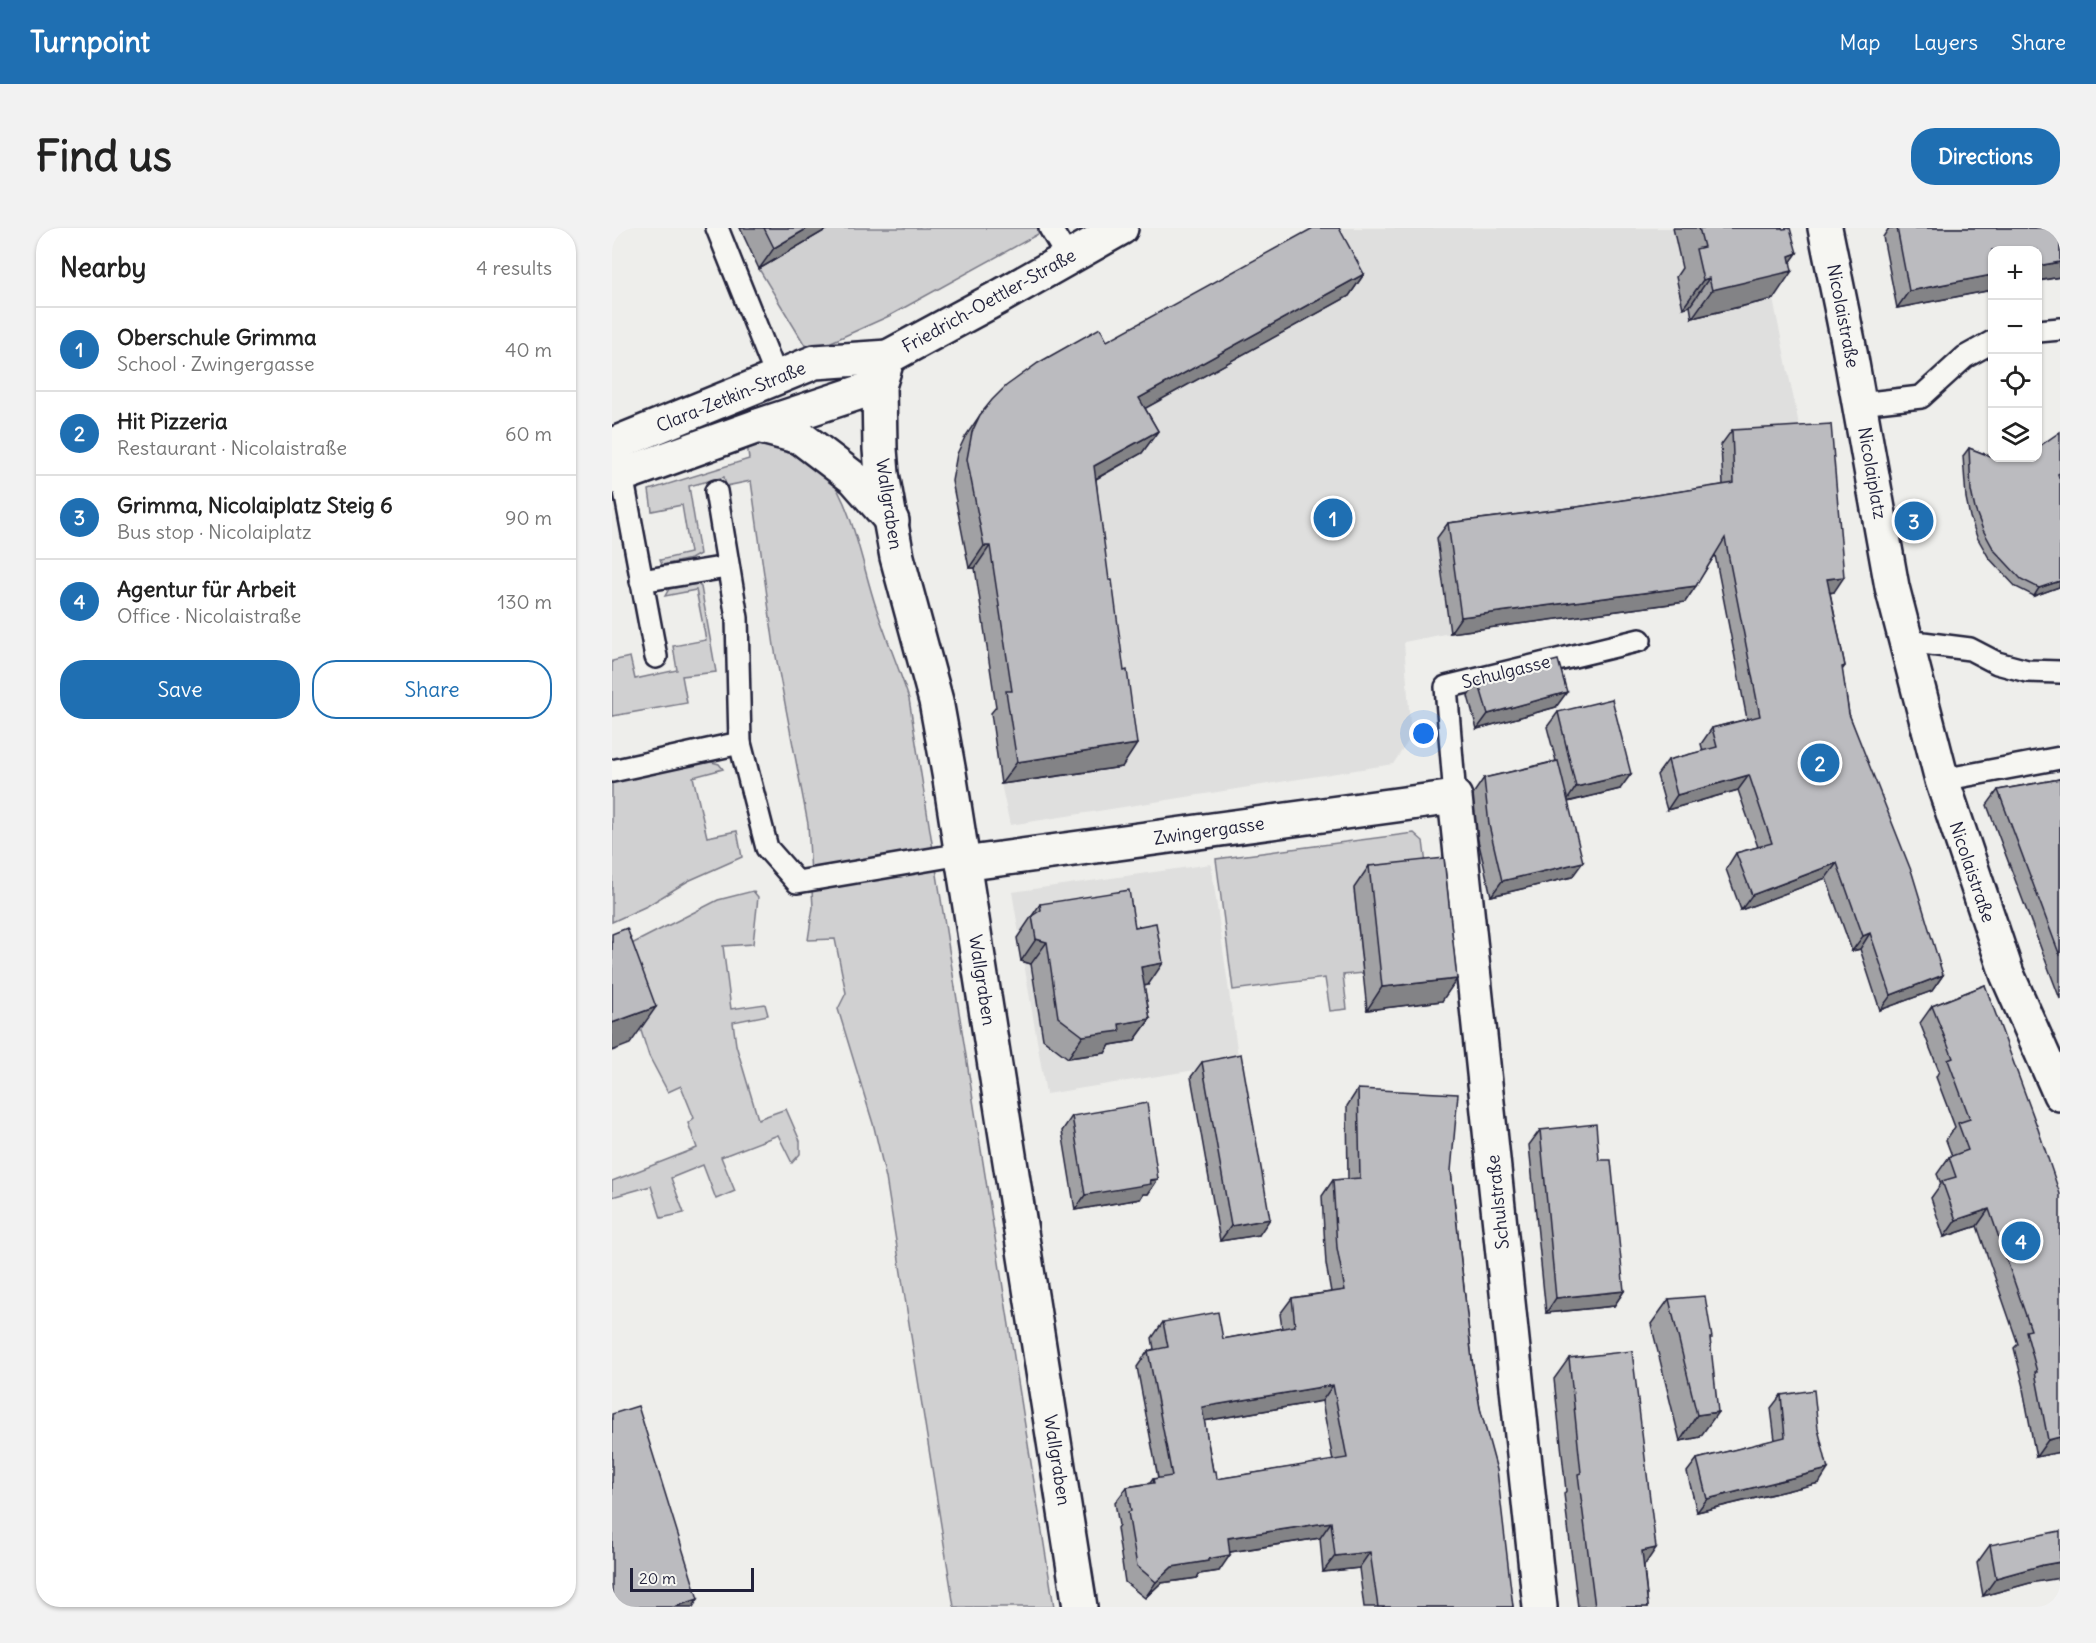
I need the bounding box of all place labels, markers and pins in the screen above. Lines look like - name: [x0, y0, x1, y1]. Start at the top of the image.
- pin: 1: [1314, 496, 1352, 540]
- pin: 3: [1894, 498, 1934, 544]
- pin: 2: [1800, 740, 1840, 786]
- pin: 4: [2002, 1218, 2040, 1264]

